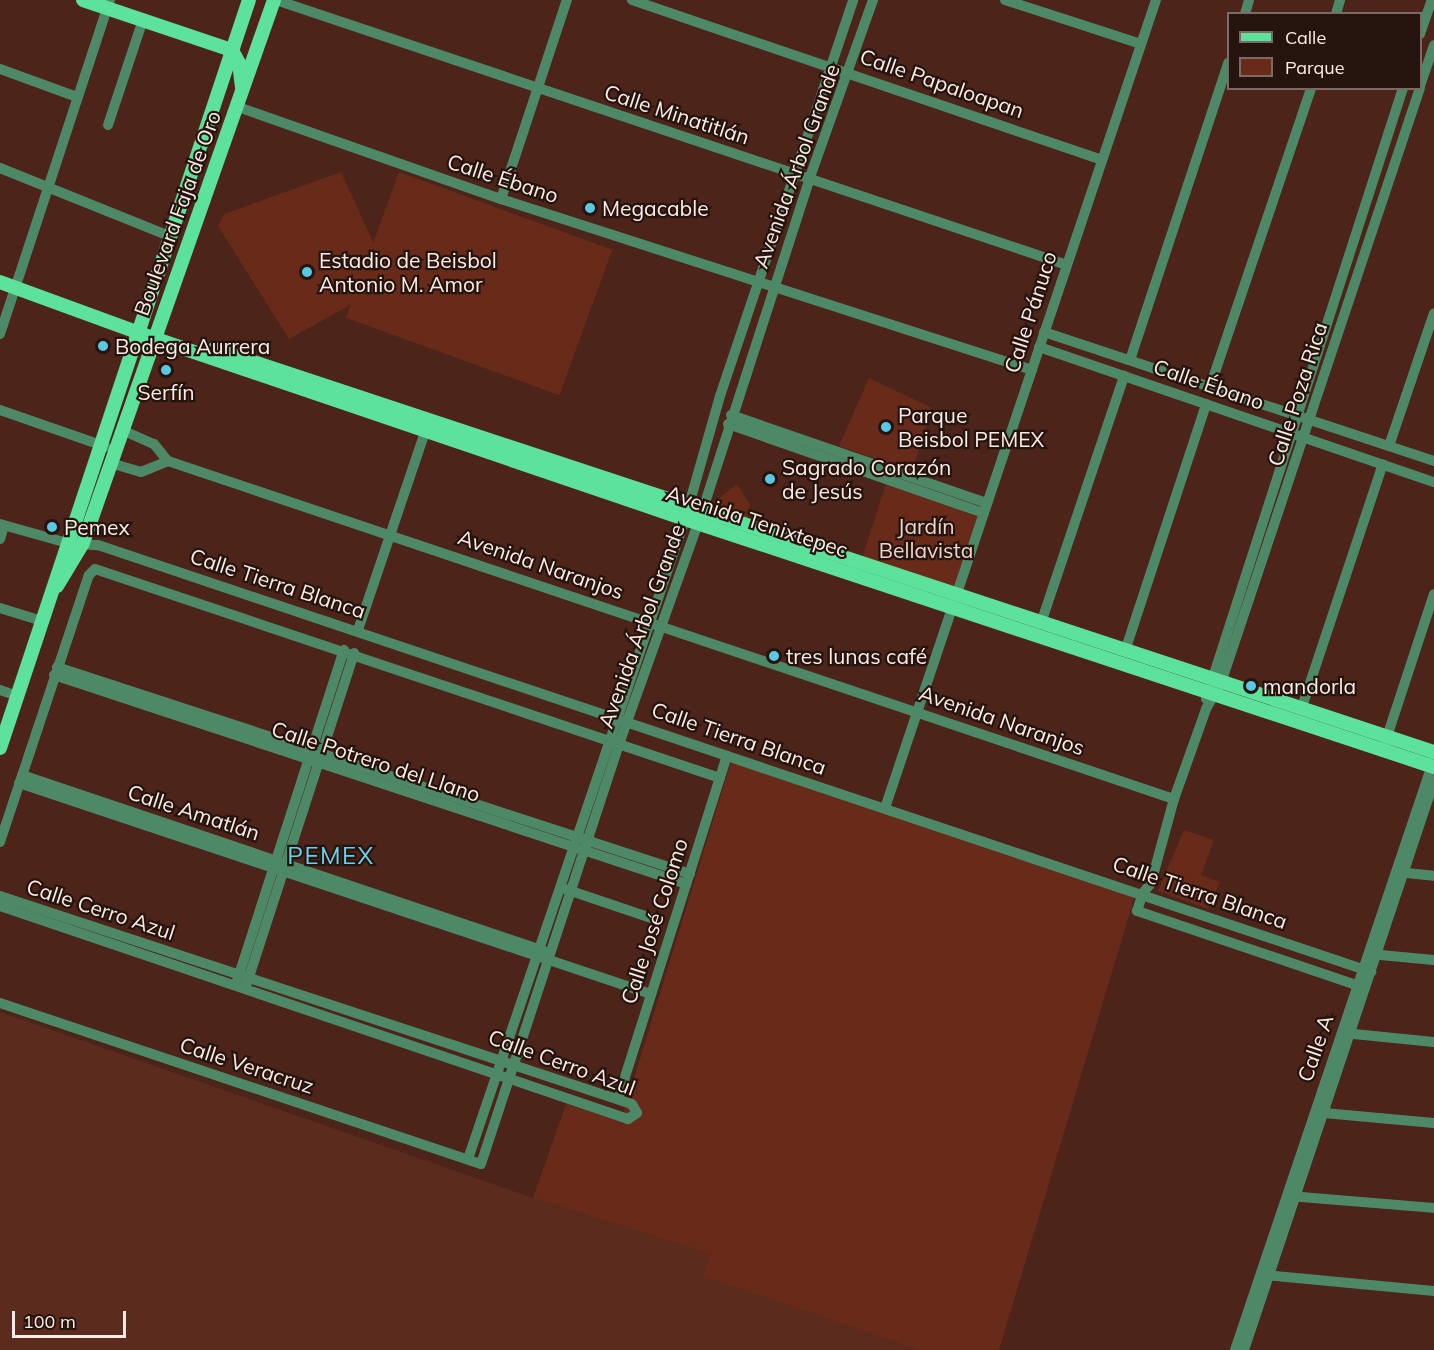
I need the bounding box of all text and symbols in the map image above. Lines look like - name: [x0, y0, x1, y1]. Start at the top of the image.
- legend: [1227, 12, 1422, 90]
- text: Calle: [1285, 26, 1326, 49]
- street label: Calle Papaloapan: [857, 43, 1027, 123]
- text: Parque: [1285, 56, 1344, 79]
- street label: Avenida Árbol Grande: [747, 61, 845, 271]
- street label: Calle Minatitlán: [601, 79, 753, 149]
- street label: Boulevard Faja de Oro: [128, 107, 226, 319]
- street label: Calle Ébano: [444, 148, 562, 208]
- place label: Megacable: [602, 195, 709, 221]
- marker: Megacable: [583, 201, 597, 215]
- place label: Estadio de Beisbol Antonio M. Amor: [319, 247, 497, 297]
- street label: Calle Pánuco: [998, 248, 1062, 376]
- marker: Estadio de Beisbol Antonio M. Amor: [300, 265, 314, 279]
- street label: Calle Poza Rica: [1262, 319, 1332, 469]
- place label: Bodega Aurrera: [115, 333, 270, 359]
- marker: Bodega Aurrera: [96, 339, 110, 353]
- street label: Calle Ébano: [1150, 353, 1268, 415]
- marker: Serfín: [159, 363, 173, 377]
- place label: Serfín: [137, 379, 195, 405]
- place label: Parque Beisbol PEMEX: [898, 402, 1044, 452]
- marker: Parque Beisbol PEMEX: [879, 420, 893, 434]
- place label: Sagrado Corazón de Jesús: [782, 454, 951, 504]
- marker: Sagrado Corazón de Jesús: [763, 472, 777, 486]
- street label: Avenida Tenixtepec: [663, 480, 851, 562]
- park label: Jardín Bellavista: [879, 513, 973, 563]
- place label: Pemex: [64, 514, 130, 540]
- marker: Pemex: [45, 520, 59, 534]
- street label: Avenida Árbol Grande: [592, 521, 690, 731]
- street label: Avenida Naranjos: [455, 524, 627, 604]
- street label: Calle Tierra Blanca: [187, 543, 369, 623]
- place label: tres lunas café: [786, 643, 927, 669]
- marker: tres lunas café: [767, 649, 781, 663]
- place label: mandorla: [1263, 673, 1356, 699]
- marker: mandorla: [1244, 679, 1258, 693]
- street label: Avenida Naranjos: [916, 680, 1088, 760]
- street label: Calle Tierra Blanca: [648, 696, 830, 780]
- street label: Calle Potrero del Llano: [269, 715, 483, 807]
- street label: Calle Amatlán: [125, 779, 263, 845]
- street label: Calle José Colomo: [615, 835, 693, 1007]
- district label: PEMEX: [287, 842, 375, 870]
- street label: Calle Tierra Blanca: [1109, 850, 1291, 934]
- street label: Calle Cerro Azul: [24, 873, 178, 945]
- street label: Calle A: [1292, 1011, 1338, 1085]
- street label: Calle Cerro Azul: [485, 1024, 639, 1100]
- street label: Calle Veracruz: [177, 1031, 317, 1099]
- scale bar: [15, 1299, 129, 1337]
- text: 100 m: [23, 1310, 76, 1333]

